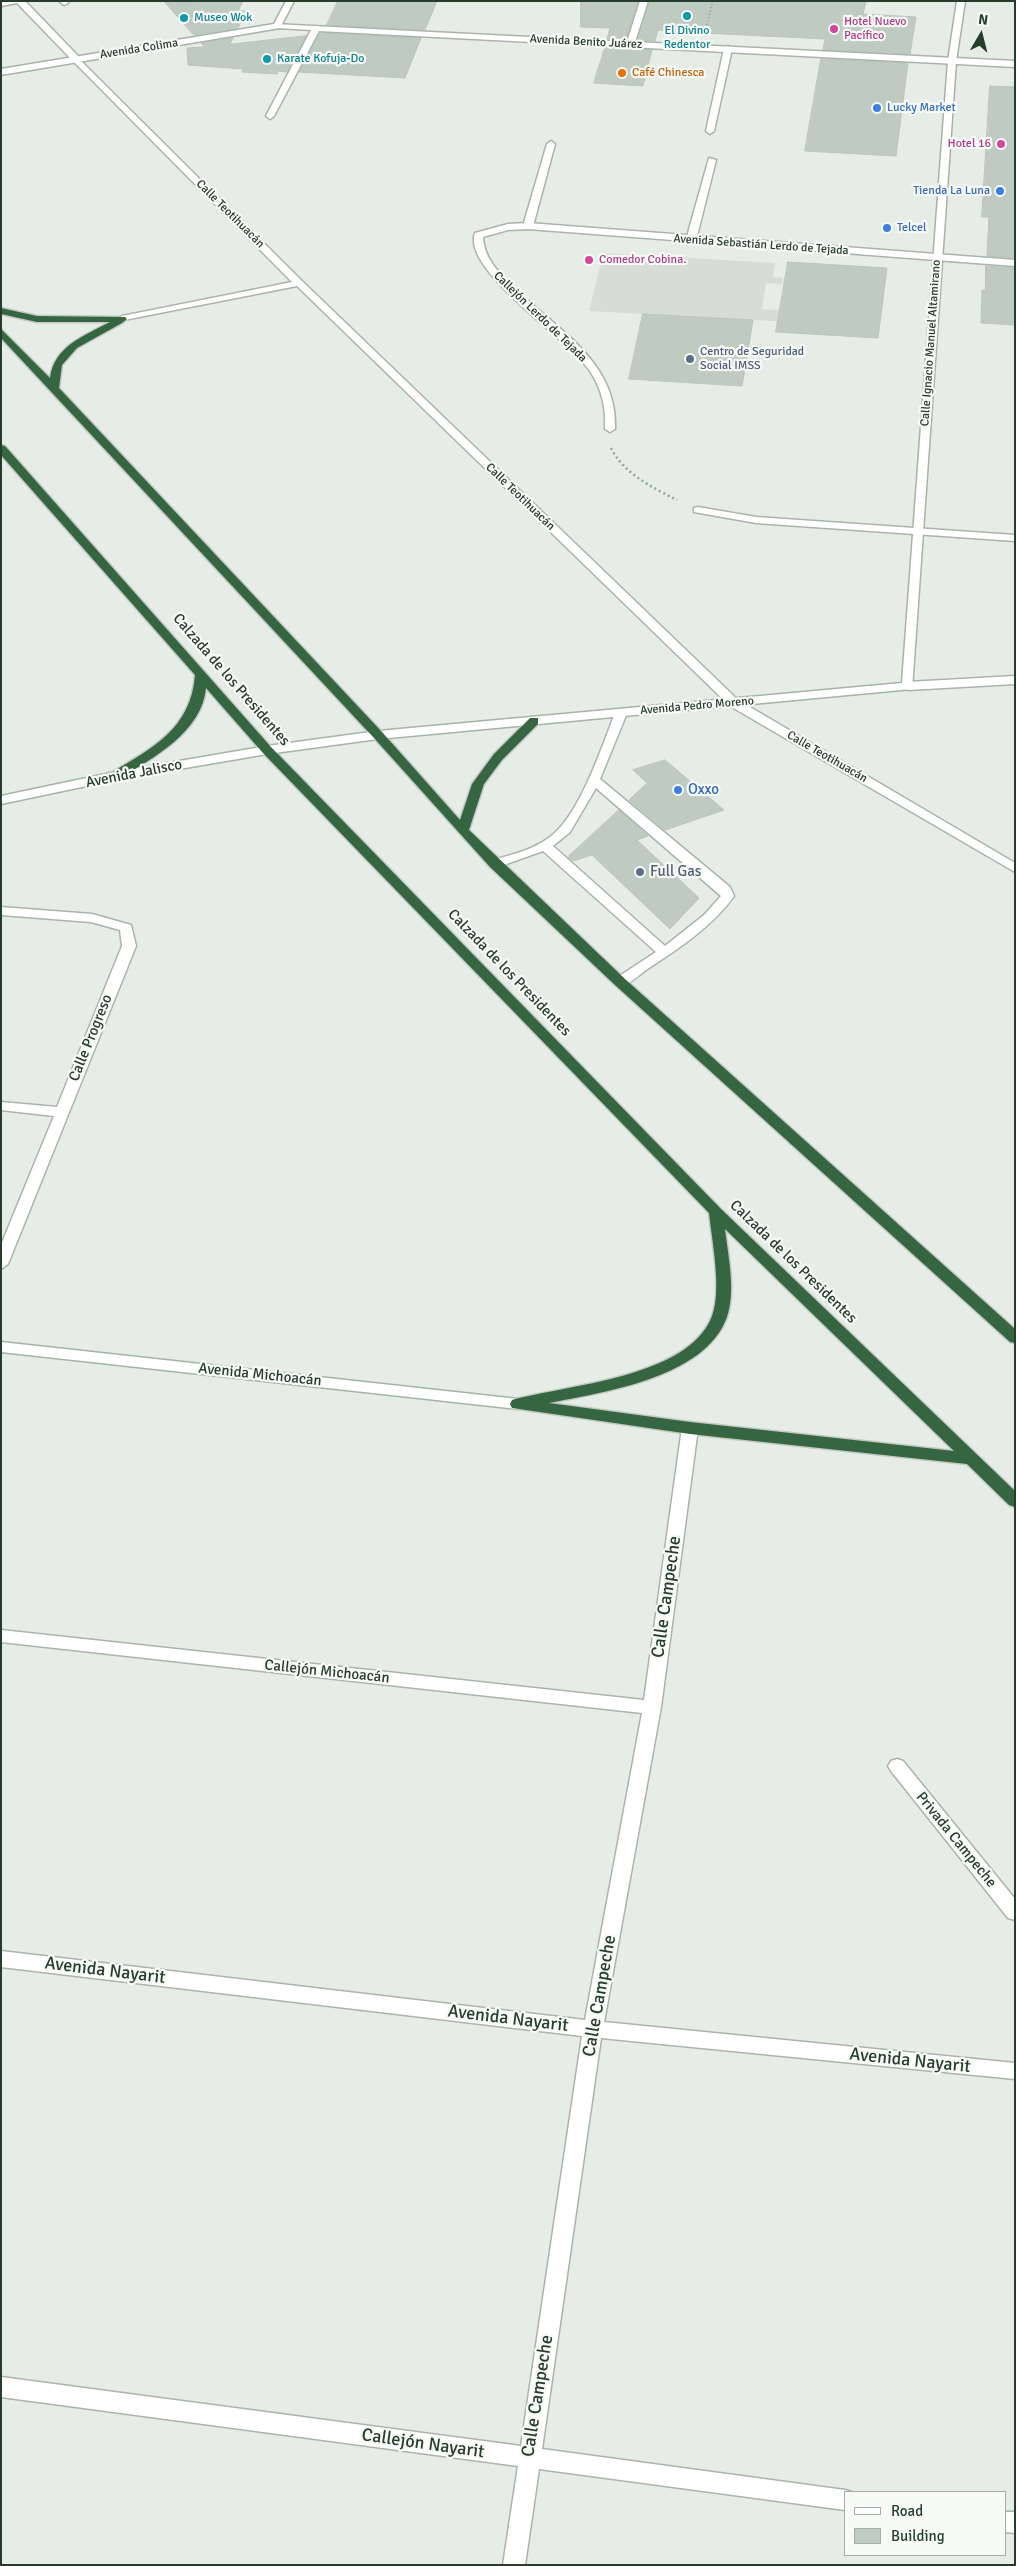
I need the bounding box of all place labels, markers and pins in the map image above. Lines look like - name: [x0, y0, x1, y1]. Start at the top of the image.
- marker: El Divino Redentor: [681, 10, 693, 22]
- place label: Museo Wok: [194, 11, 252, 25]
- marker: Museo Wok: [178, 12, 190, 24]
- place label: Hotel Nuevo Pacífico: [844, 15, 907, 43]
- marker: Hotel Nuevo Pacífico: [828, 23, 840, 35]
- place label: El Divino Redentor: [664, 24, 710, 52]
- place label: Karate Kofuja-Do: [277, 52, 365, 66]
- marker: Karate Kofuja-Do: [261, 53, 273, 65]
- place label: Café Chinesca: [632, 66, 704, 80]
- marker: Café Chinesca: [616, 67, 628, 79]
- place label: Lucky Market: [887, 101, 956, 115]
- marker: Lucky Market: [871, 102, 883, 114]
- place label: Hotel 16: [948, 137, 991, 151]
- marker: Hotel 16: [995, 138, 1007, 150]
- place label: Tienda La Luna: [913, 184, 990, 198]
- marker: Tienda La Luna: [994, 185, 1006, 197]
- place label: Telcel: [897, 221, 926, 235]
- marker: Telcel: [881, 222, 893, 234]
- place label: Comedor Cobina.: [599, 253, 686, 267]
- marker: Comedor Cobina.: [583, 254, 595, 266]
- place label: Centro de Seguridad Social IMSS: [700, 345, 804, 373]
- marker: Centro de Seguridad Social IMSS: [684, 353, 696, 365]
- place label: Oxxo: [688, 781, 719, 799]
- marker: Oxxo: [672, 784, 684, 796]
- place label: Full Gas: [650, 863, 701, 881]
- marker: Full Gas: [634, 866, 646, 878]

